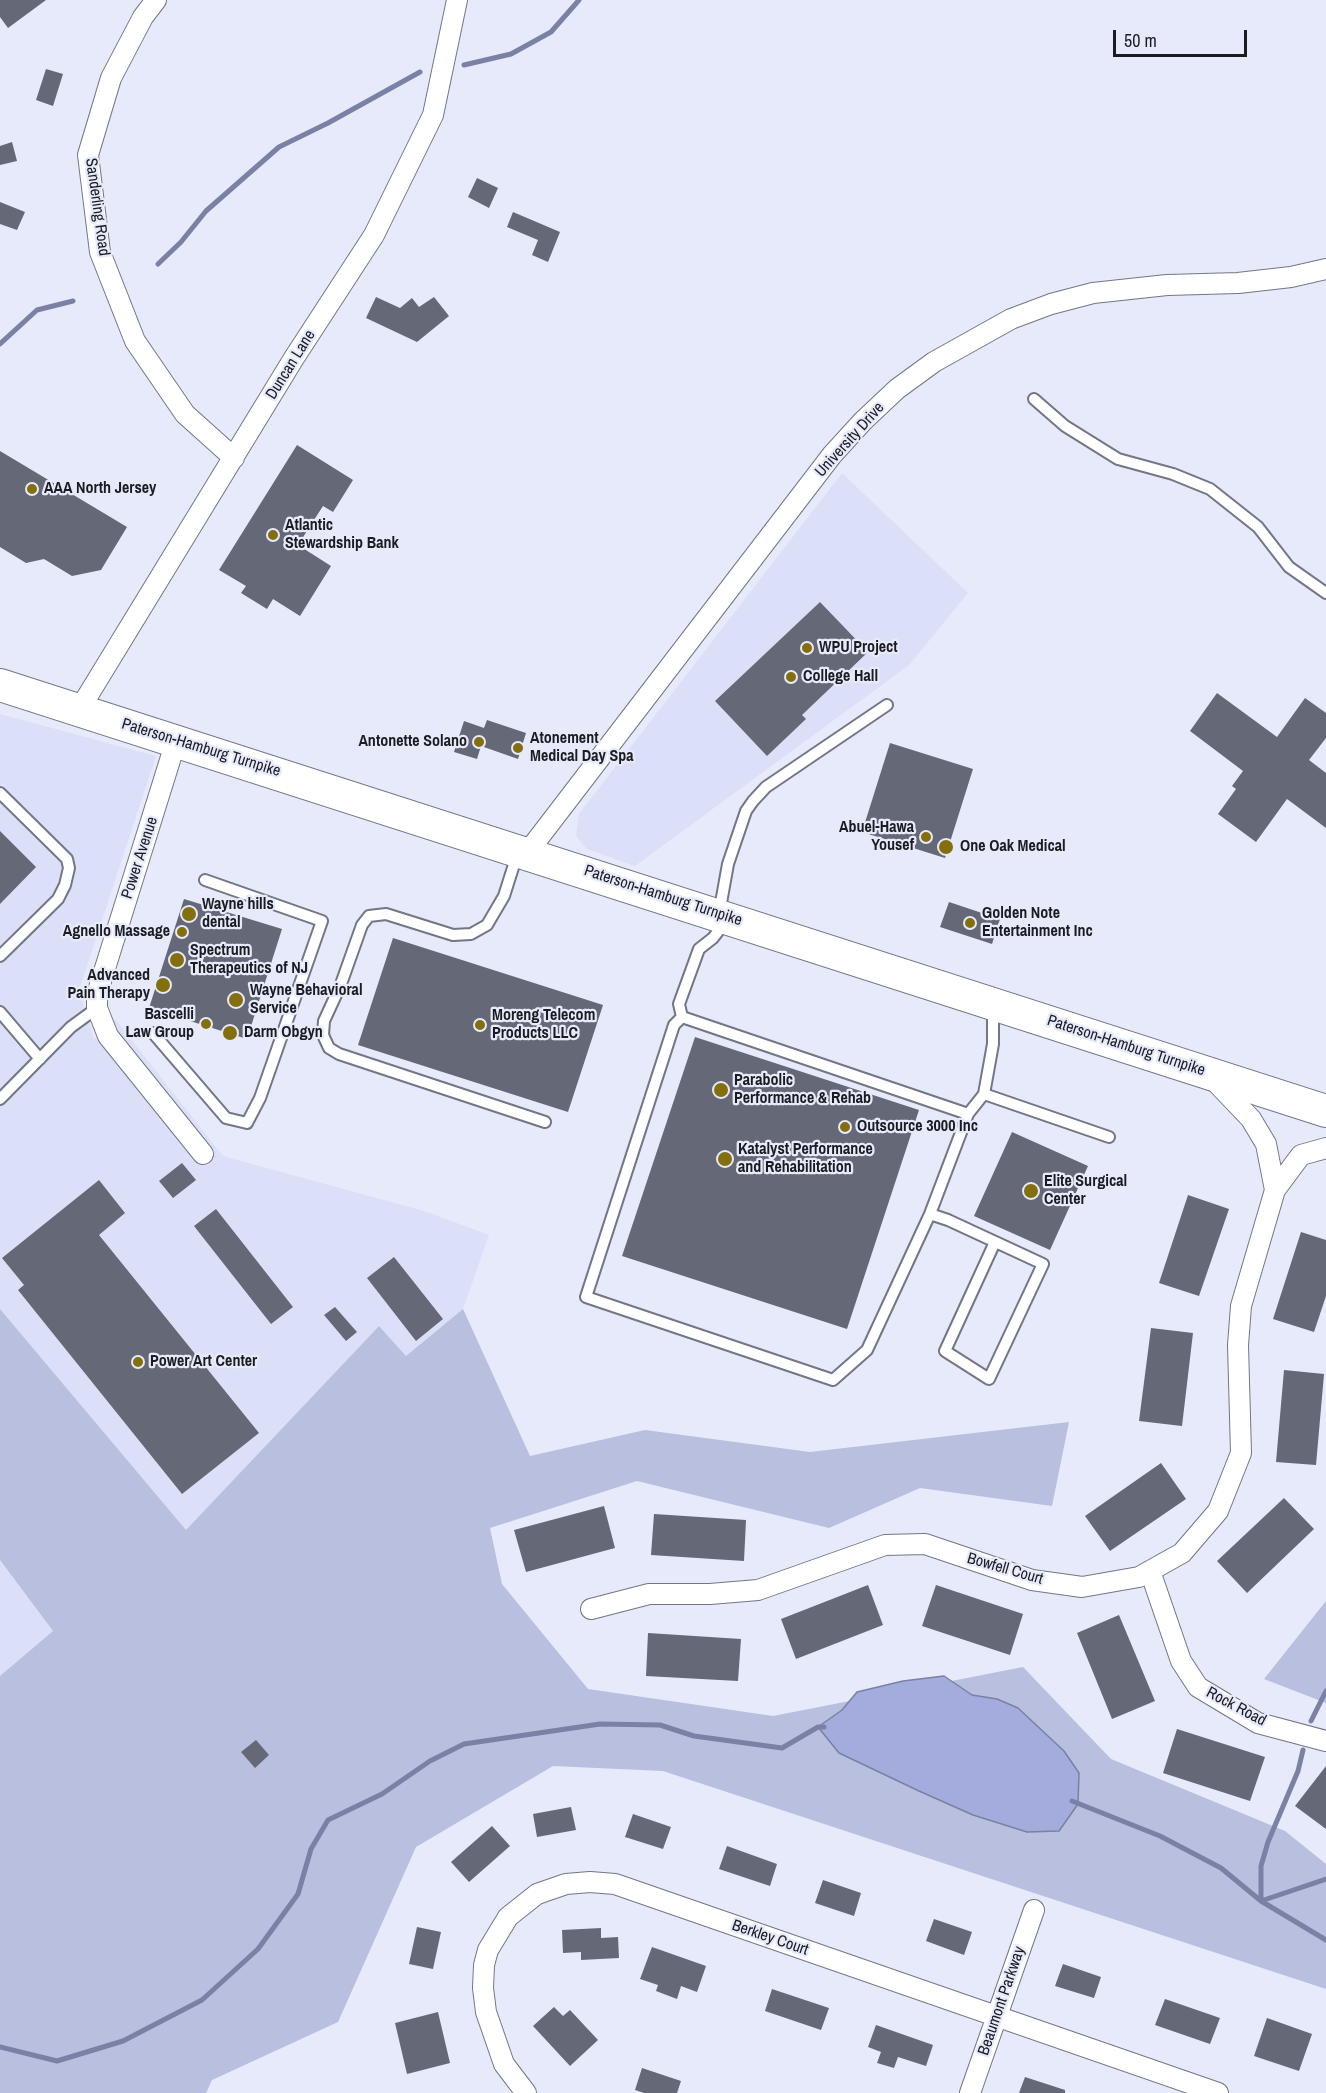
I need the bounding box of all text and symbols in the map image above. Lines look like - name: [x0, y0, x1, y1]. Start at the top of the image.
- scale bar: [1116, 18, 1250, 56]
- text: 50 m: [1124, 28, 1157, 53]
- street label: Sanderling Road: [81, 157, 113, 257]
- street label: Duncan Lane: [262, 327, 320, 403]
- street label: University Drive: [811, 399, 889, 481]
- place label: AAA North Jersey: [44, 479, 156, 499]
- marker: AAA North Jersey: [25, 482, 39, 496]
- place label: Atlantic Stewardship Bank: [285, 516, 399, 554]
- marker: Atlantic Stewardship Bank: [266, 528, 280, 542]
- place label: WPU Project: [819, 638, 898, 658]
- marker: WPU Project: [800, 641, 814, 655]
- place label: College Hall: [803, 667, 878, 687]
- marker: College Hall: [784, 670, 798, 684]
- street label: Paterson-Hamburg Turnpike: [119, 715, 283, 781]
- place label: Atonement Medical Day Spa: [530, 729, 634, 767]
- place label: Antonette Solano: [358, 732, 467, 752]
- marker: Antonette Solano: [472, 735, 486, 749]
- marker: Atonement Medical Day Spa: [511, 741, 525, 755]
- street label: Power Avenue: [118, 815, 162, 901]
- place label: Abuel-Hawa Yousef: [839, 818, 914, 856]
- marker: Abuel-Hawa Yousef: [919, 830, 933, 844]
- place label: One Oak Medical: [960, 837, 1066, 857]
- marker: One Oak Medical: [937, 838, 955, 856]
- street label: Paterson-Hamburg Turnpike: [582, 861, 744, 931]
- place label: Wayne hills dental: [202, 895, 274, 933]
- place label: Golden Note Entertainment Inc: [982, 904, 1093, 942]
- marker: Wayne hills dental: [180, 905, 198, 923]
- marker: Golden Note Entertainment Inc: [963, 916, 977, 930]
- place label: Agnello Massage: [63, 922, 170, 942]
- marker: Agnello Massage: [175, 925, 189, 939]
- place label: Spectrum Therapeutics of NJ: [190, 941, 308, 979]
- marker: Spectrum Therapeutics of NJ: [168, 951, 186, 969]
- place label: Advanced Pain Therapy: [68, 966, 150, 1004]
- marker: Advanced Pain Therapy: [154, 976, 172, 994]
- place label: Wayne Behavioral Service: [250, 981, 363, 1019]
- marker: Wayne Behavioral Service: [227, 991, 245, 1009]
- place label: Bascelli Law Group: [125, 1005, 194, 1043]
- place label: Moreng Telecom Products LLC: [492, 1006, 595, 1044]
- street label: Paterson-Hamburg Turnpike: [1045, 1011, 1207, 1081]
- marker: Bascelli Law Group: [199, 1017, 213, 1031]
- marker: Moreng Telecom Products LLC: [473, 1018, 487, 1032]
- place label: Darm Obgyn: [244, 1023, 323, 1043]
- marker: Darm Obgyn: [221, 1024, 239, 1042]
- place label: Parabolic Performance & Rehab: [734, 1071, 871, 1109]
- marker: Parabolic Performance & Rehab: [712, 1081, 730, 1099]
- place label: Outsource 3000 Inc: [857, 1117, 978, 1137]
- marker: Outsource 3000 Inc: [838, 1120, 852, 1134]
- place label: Katalyst Performance and Rehabilitation: [738, 1140, 873, 1178]
- marker: Katalyst Performance and Rehabilitation: [716, 1150, 734, 1168]
- place label: Elite Surgical Center: [1044, 1172, 1127, 1210]
- marker: Elite Surgical Center: [1022, 1182, 1040, 1200]
- place label: Power Art Center: [150, 1352, 257, 1372]
- marker: Power Art Center: [131, 1355, 145, 1369]
- street label: Bowfell Court: [965, 1549, 1045, 1589]
- street label: Rock Road: [1203, 1683, 1269, 1731]
- street label: Berkley Court: [729, 1916, 811, 1960]
- street label: Beaumont Parkway: [974, 1944, 1030, 2058]

